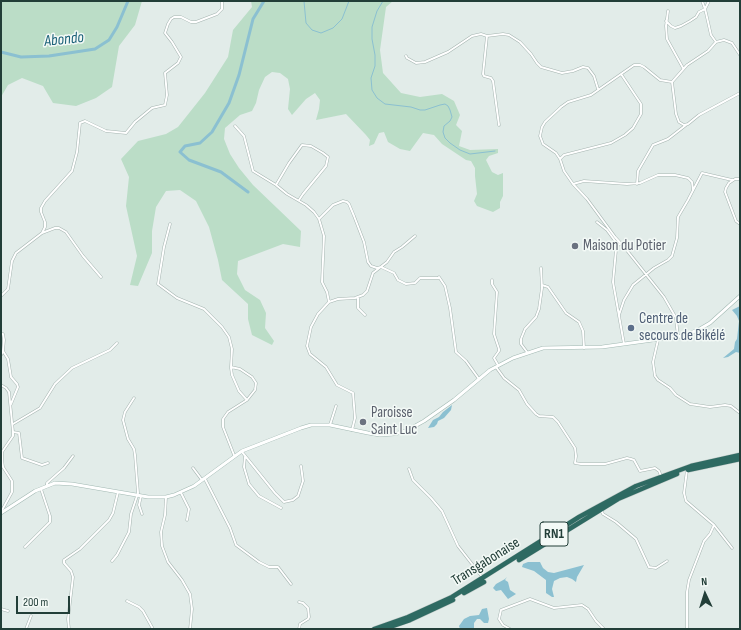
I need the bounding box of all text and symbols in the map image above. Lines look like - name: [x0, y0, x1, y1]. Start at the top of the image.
- water label: Abondo: [43, 28, 85, 52]
- place label: Maison du Potier: [583, 237, 666, 255]
- marker: Maison du Potier: [570, 241, 580, 251]
- place label: Centre de secours de Bikélé: [639, 310, 725, 345]
- marker: Centre de secours de Bikélé: [626, 323, 636, 333]
- place label: Paroisse Saint Luc: [371, 404, 417, 439]
- marker: Paroisse Saint Luc: [358, 417, 368, 427]
- road number: RN1: [540, 522, 568, 546]
- street label: Transgabonaise: [449, 534, 523, 590]
- north arrow: [685, 574, 725, 614]
- text: N: [701, 575, 708, 588]
- scale bar: [18, 588, 72, 614]
- text: 200 m: [23, 595, 48, 610]

